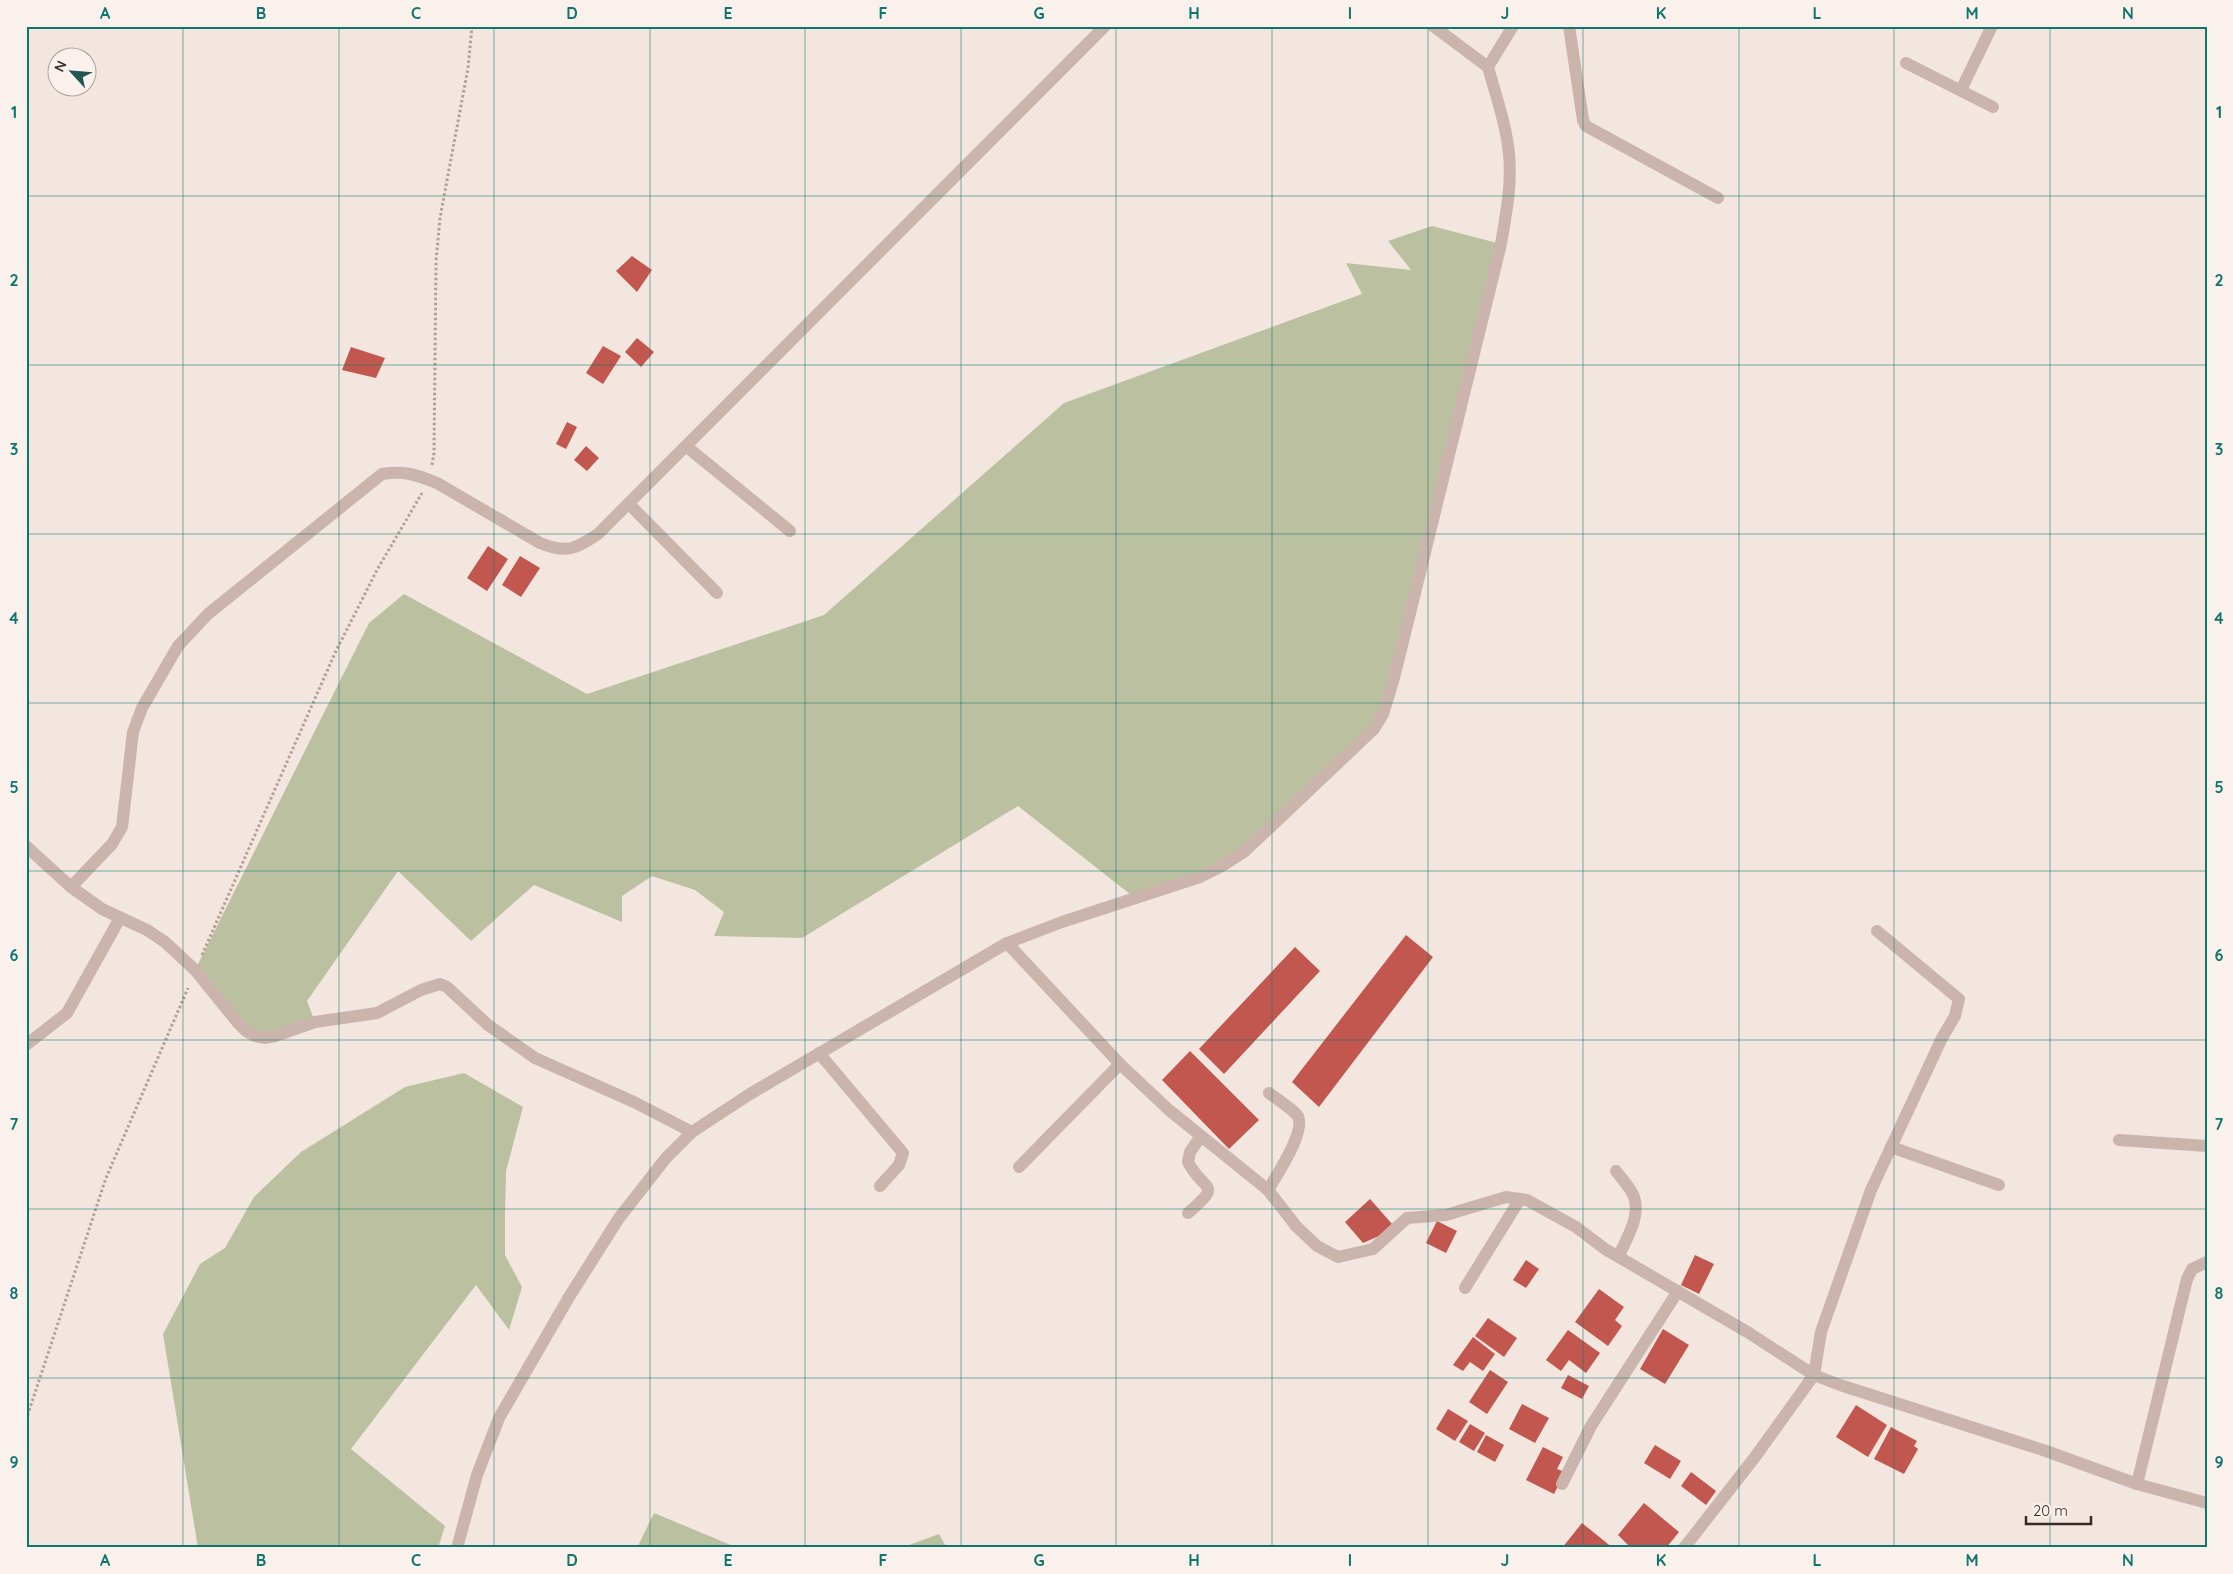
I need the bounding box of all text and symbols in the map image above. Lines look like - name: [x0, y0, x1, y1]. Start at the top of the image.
- text: A: [100, 3, 111, 23]
- text: B: [256, 3, 266, 23]
- text: C: [411, 3, 421, 23]
- text: D: [566, 3, 578, 23]
- text: E: [723, 3, 733, 23]
- text: F: [879, 3, 888, 23]
- text: G: [1033, 3, 1045, 23]
- text: H: [1188, 3, 1200, 23]
- text: I: [1348, 3, 1352, 23]
- text: J: [1501, 3, 1509, 23]
- text: K: [1656, 3, 1666, 23]
- text: L: [1813, 3, 1822, 23]
- text: M: [1965, 3, 1979, 23]
- text: N: [2122, 3, 2134, 23]
- north arrow: [48, 48, 98, 98]
- text: N: [50, 58, 71, 75]
- text: 1: [11, 102, 17, 122]
- text: 1: [2216, 102, 2222, 122]
- text: 2: [9, 270, 19, 290]
- text: 2: [2214, 270, 2224, 290]
- text: 3: [10, 439, 18, 459]
- text: 3: [2215, 439, 2223, 459]
- text: 4: [9, 608, 19, 628]
- text: 4: [2214, 608, 2224, 628]
- text: 5: [9, 777, 19, 797]
- text: 5: [2214, 777, 2224, 797]
- text: 6: [10, 945, 19, 965]
- text: 6: [2215, 945, 2224, 965]
- text: 7: [10, 1114, 19, 1134]
- text: 7: [2215, 1114, 2224, 1134]
- text: 8: [10, 1283, 19, 1303]
- text: 8: [2215, 1283, 2224, 1303]
- text: 9: [9, 1452, 19, 1472]
- text: 9: [2214, 1452, 2224, 1472]
- scale bar: [2026, 1494, 2090, 1526]
- text: 20 m: [2033, 1501, 2068, 1520]
- text: A: [100, 1550, 111, 1570]
- text: B: [256, 1550, 266, 1570]
- text: C: [411, 1550, 421, 1570]
- text: D: [566, 1550, 578, 1570]
- text: E: [723, 1550, 733, 1570]
- text: F: [879, 1550, 888, 1570]
- text: G: [1033, 1550, 1045, 1570]
- text: H: [1188, 1550, 1200, 1570]
- text: I: [1348, 1550, 1352, 1570]
- text: J: [1501, 1550, 1509, 1570]
- text: K: [1656, 1550, 1666, 1570]
- text: L: [1813, 1550, 1822, 1570]
- text: M: [1965, 1550, 1979, 1570]
- text: N: [2122, 1550, 2134, 1570]

